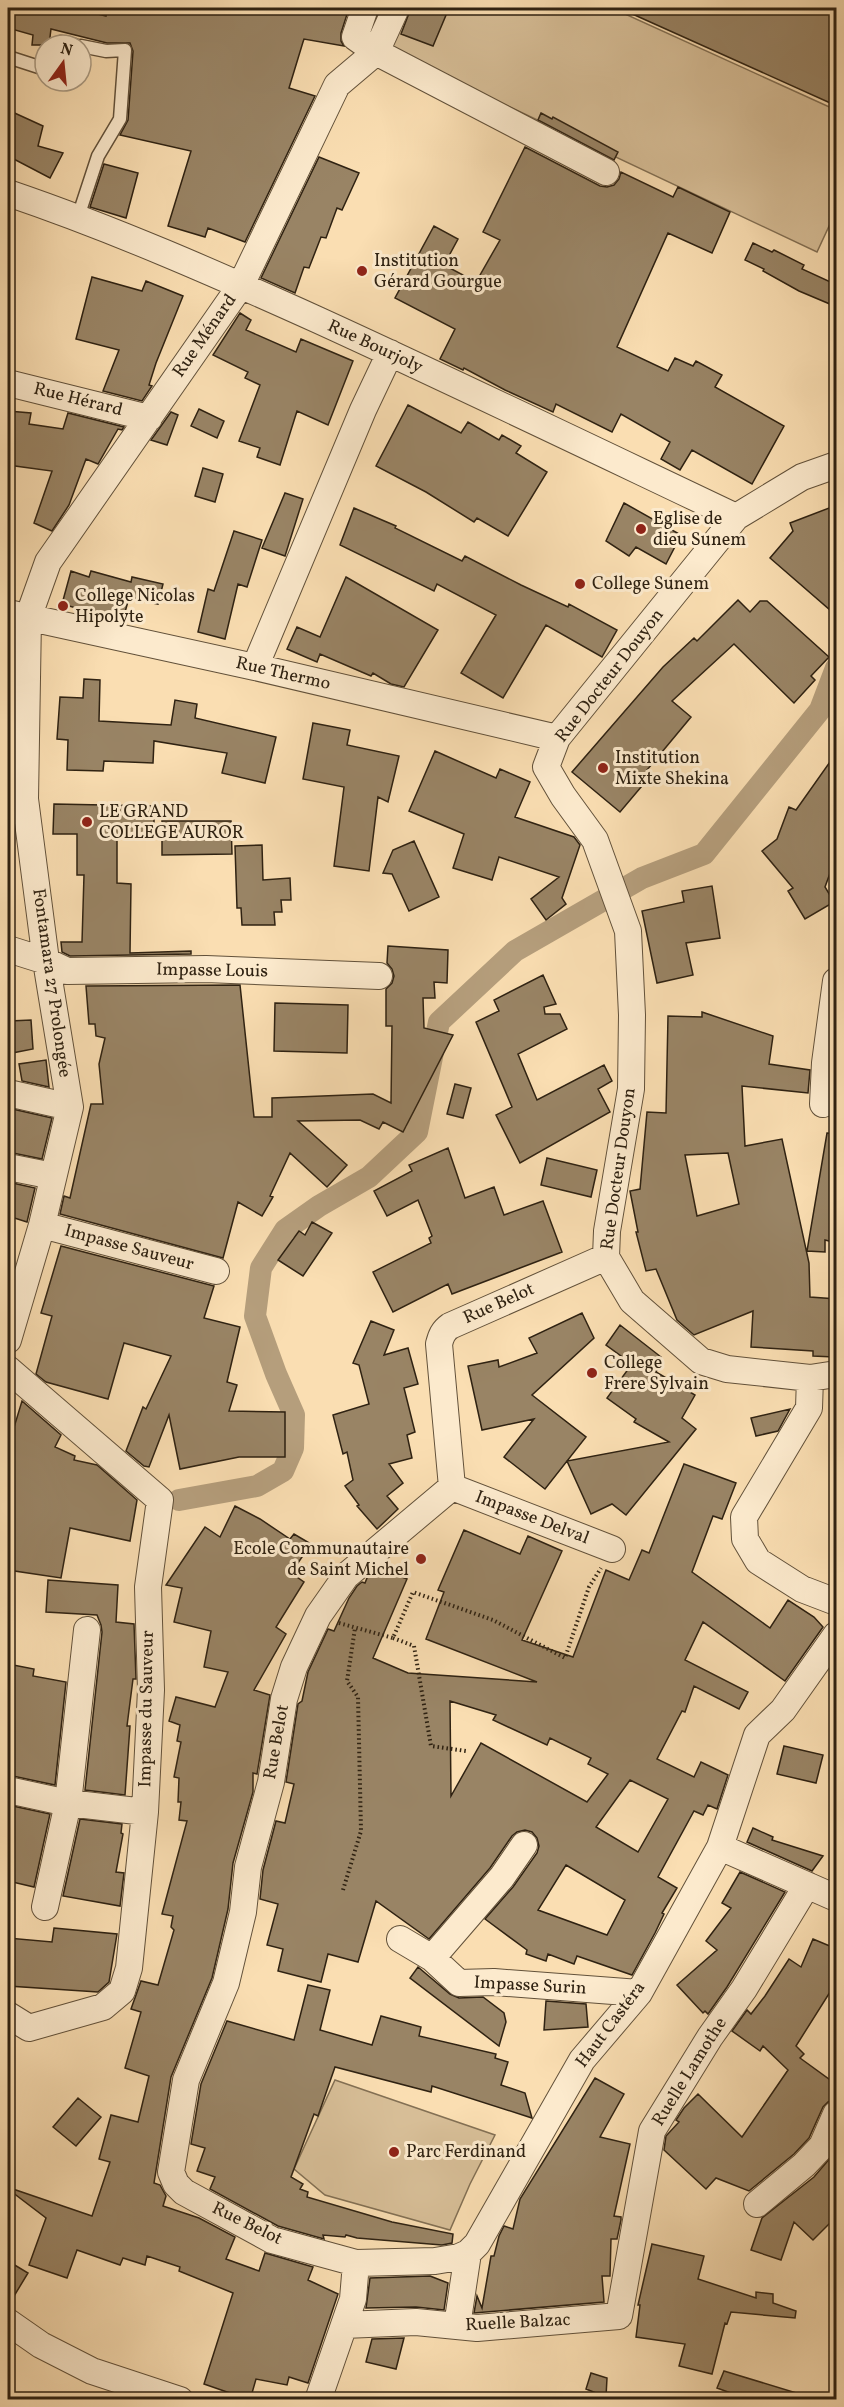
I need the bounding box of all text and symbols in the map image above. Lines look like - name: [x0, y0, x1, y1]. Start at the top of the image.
- north arrow: [33, 33, 93, 93]
- text: N: [58, 38, 75, 63]
- place label: Institution Gérard Gourgue: [374, 249, 502, 295]
- marker: Institution Gérard Gourgue: [355, 264, 369, 278]
- street label: Rue Ménard: [167, 289, 243, 383]
- street label: Rue Bourjoly: [323, 314, 427, 380]
- street label: Rue Hérard: [31, 377, 125, 423]
- place label: Eglise de dieu Sunem: [653, 507, 746, 553]
- marker: Eglise de dieu Sunem: [634, 522, 648, 536]
- place label: College Sunem: [592, 572, 709, 597]
- marker: College Sunem: [573, 577, 587, 591]
- place label: College Nicolas Hipolyte: [75, 584, 195, 630]
- marker: College Nicolas Hipolyte: [56, 599, 70, 613]
- street label: Rue Docteur Douyon: [550, 604, 670, 748]
- street label: Rue Thermo: [233, 651, 333, 697]
- place label: Institution Mixte Shekina: [615, 746, 729, 792]
- marker: Institution Mixte Shekina: [596, 761, 610, 775]
- place label: LE GRAND COLLEGE AUROR: [99, 800, 244, 846]
- marker: LE GRAND COLLEGE AUROR: [80, 815, 94, 829]
- street label: Fontamara 27 Prolongée: [25, 887, 77, 1079]
- street label: Impasse Louis: [156, 958, 268, 984]
- street label: Rue Docteur Douyon: [595, 1086, 643, 1252]
- street label: Impasse Sauveur: [61, 1219, 197, 1277]
- street label: Rue Belot: [459, 1277, 539, 1331]
- place label: College Frere Sylvain: [604, 1351, 709, 1397]
- marker: College Frere Sylvain: [585, 1366, 599, 1380]
- street label: Impasse Delval: [471, 1485, 593, 1551]
- place label: Ecole Communautaire de Saint Michel: [233, 1537, 409, 1583]
- marker: Ecole Communautaire de Saint Michel: [414, 1552, 428, 1566]
- street label: Impasse du Sauveur: [133, 1630, 161, 1788]
- street label: Rue Belot: [258, 1703, 296, 1781]
- street label: Impasse Surin: [473, 1971, 587, 2001]
- street label: Haut Castéra: [570, 1977, 652, 2073]
- street label: Ruelle Lamothe: [647, 2013, 733, 2131]
- place label: Parc Ferdinand: [406, 2140, 526, 2165]
- marker: Parc Ferdinand: [387, 2145, 401, 2159]
- street label: Rue Belot: [208, 2196, 286, 2252]
- street label: Ruelle Balzac: [465, 2308, 571, 2338]

